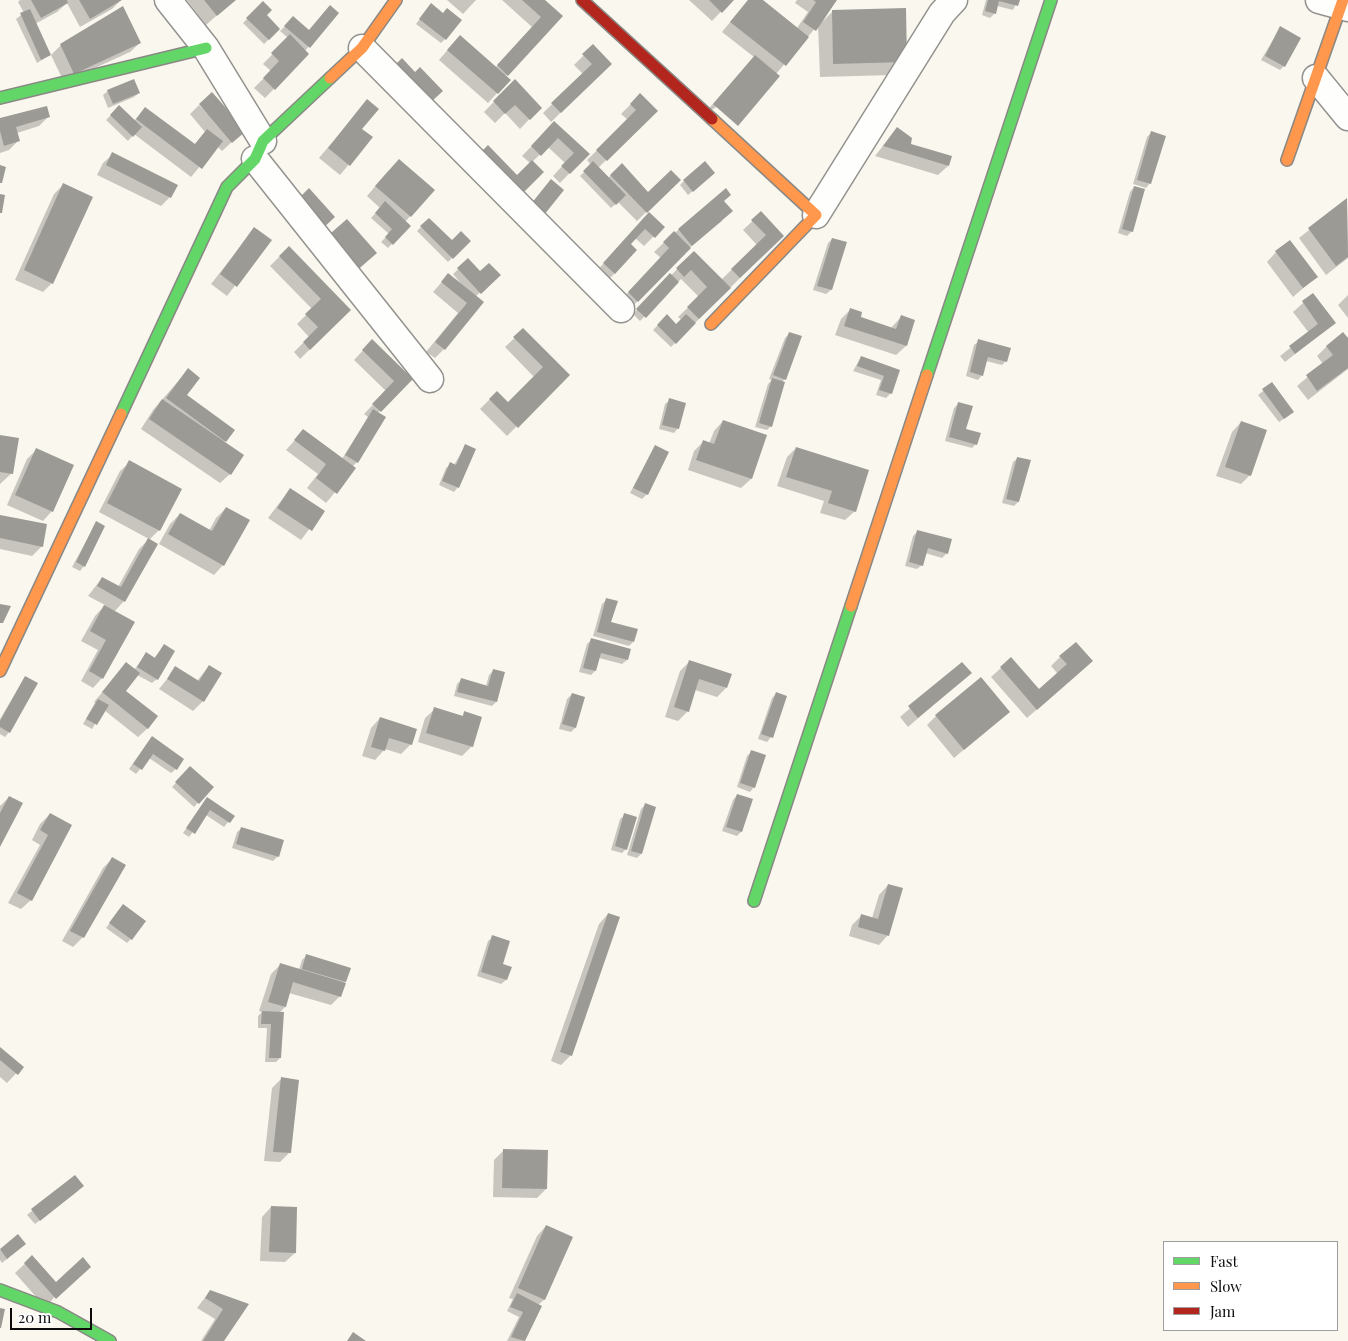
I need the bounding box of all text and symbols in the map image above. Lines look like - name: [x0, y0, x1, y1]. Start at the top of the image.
- legend: [1163, 1241, 1338, 1331]
- text: Fast: [1210, 1251, 1238, 1271]
- text: Slow: [1210, 1276, 1242, 1296]
- scale bar: [12, 1298, 95, 1330]
- text: Jam: [1210, 1301, 1235, 1321]
- text: 20 m: [18, 1307, 51, 1327]

